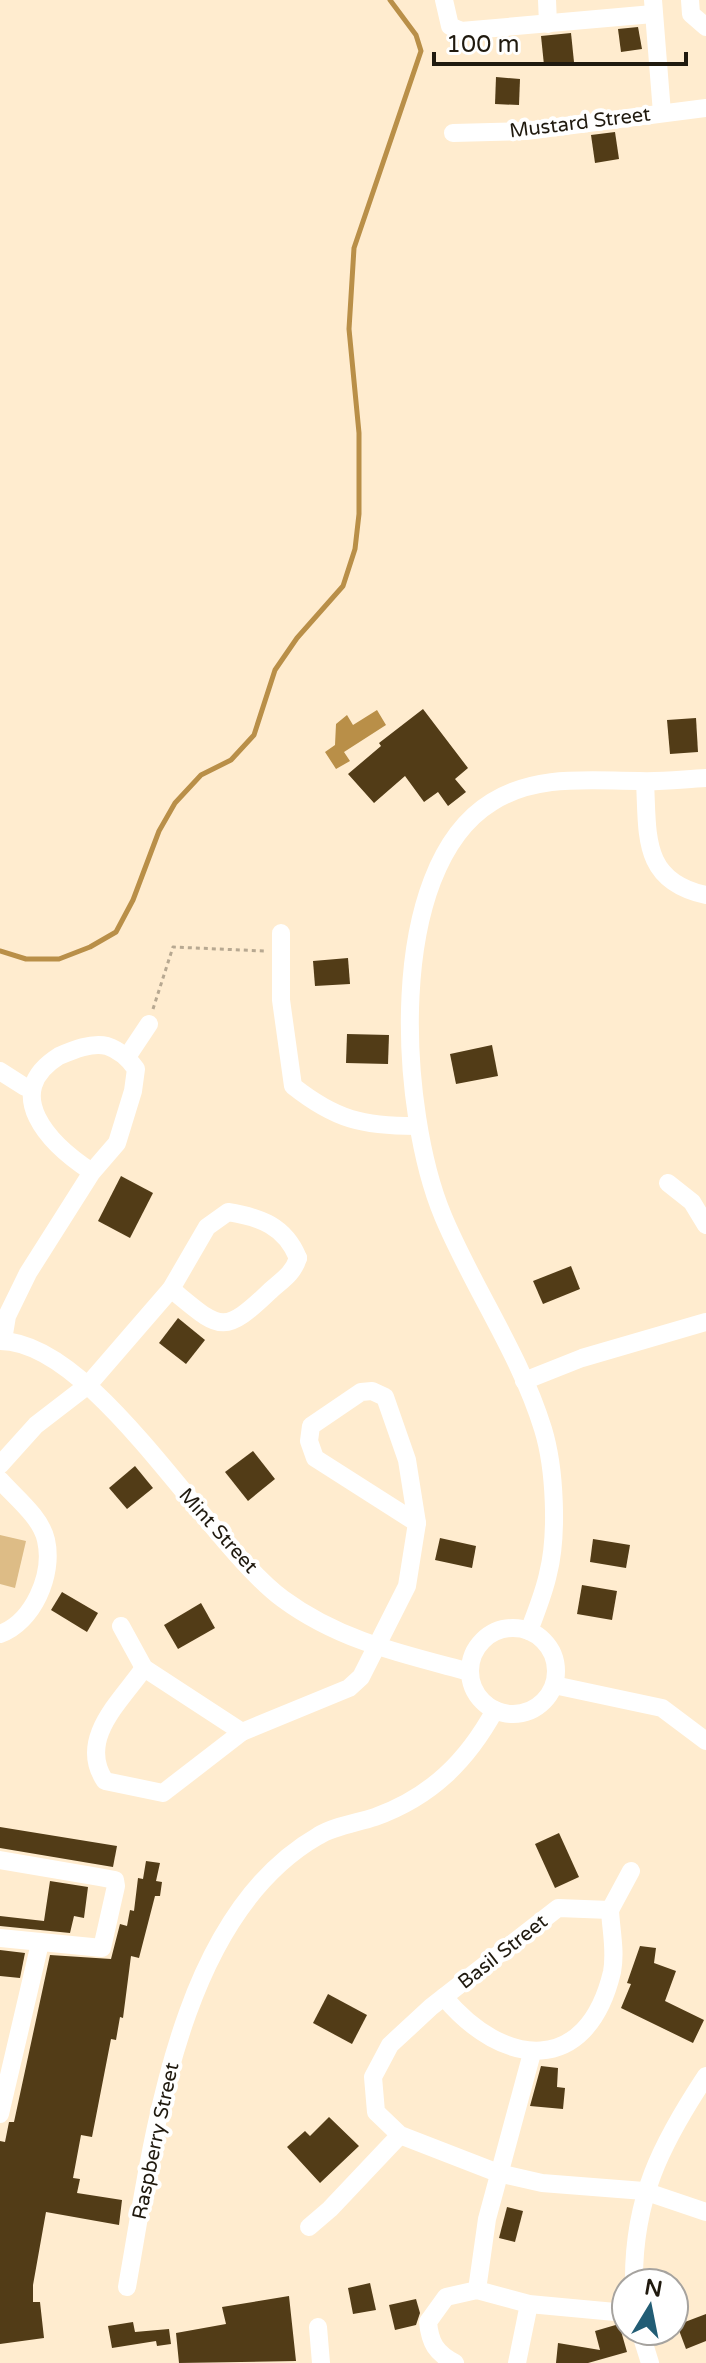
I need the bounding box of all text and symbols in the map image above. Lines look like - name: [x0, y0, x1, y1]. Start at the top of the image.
- scale bar: [434, 16, 686, 66]
- text: 100 m: [446, 30, 520, 59]
- street label: Mustard Street: [508, 102, 652, 144]
- street label: Mint Street: [174, 1484, 263, 1579]
- street label: Basil Street: [453, 1909, 553, 1994]
- street label: Raspberry Street: [128, 2060, 184, 2222]
- north arrow: [610, 2267, 690, 2347]
- text: N: [642, 2274, 664, 2303]

